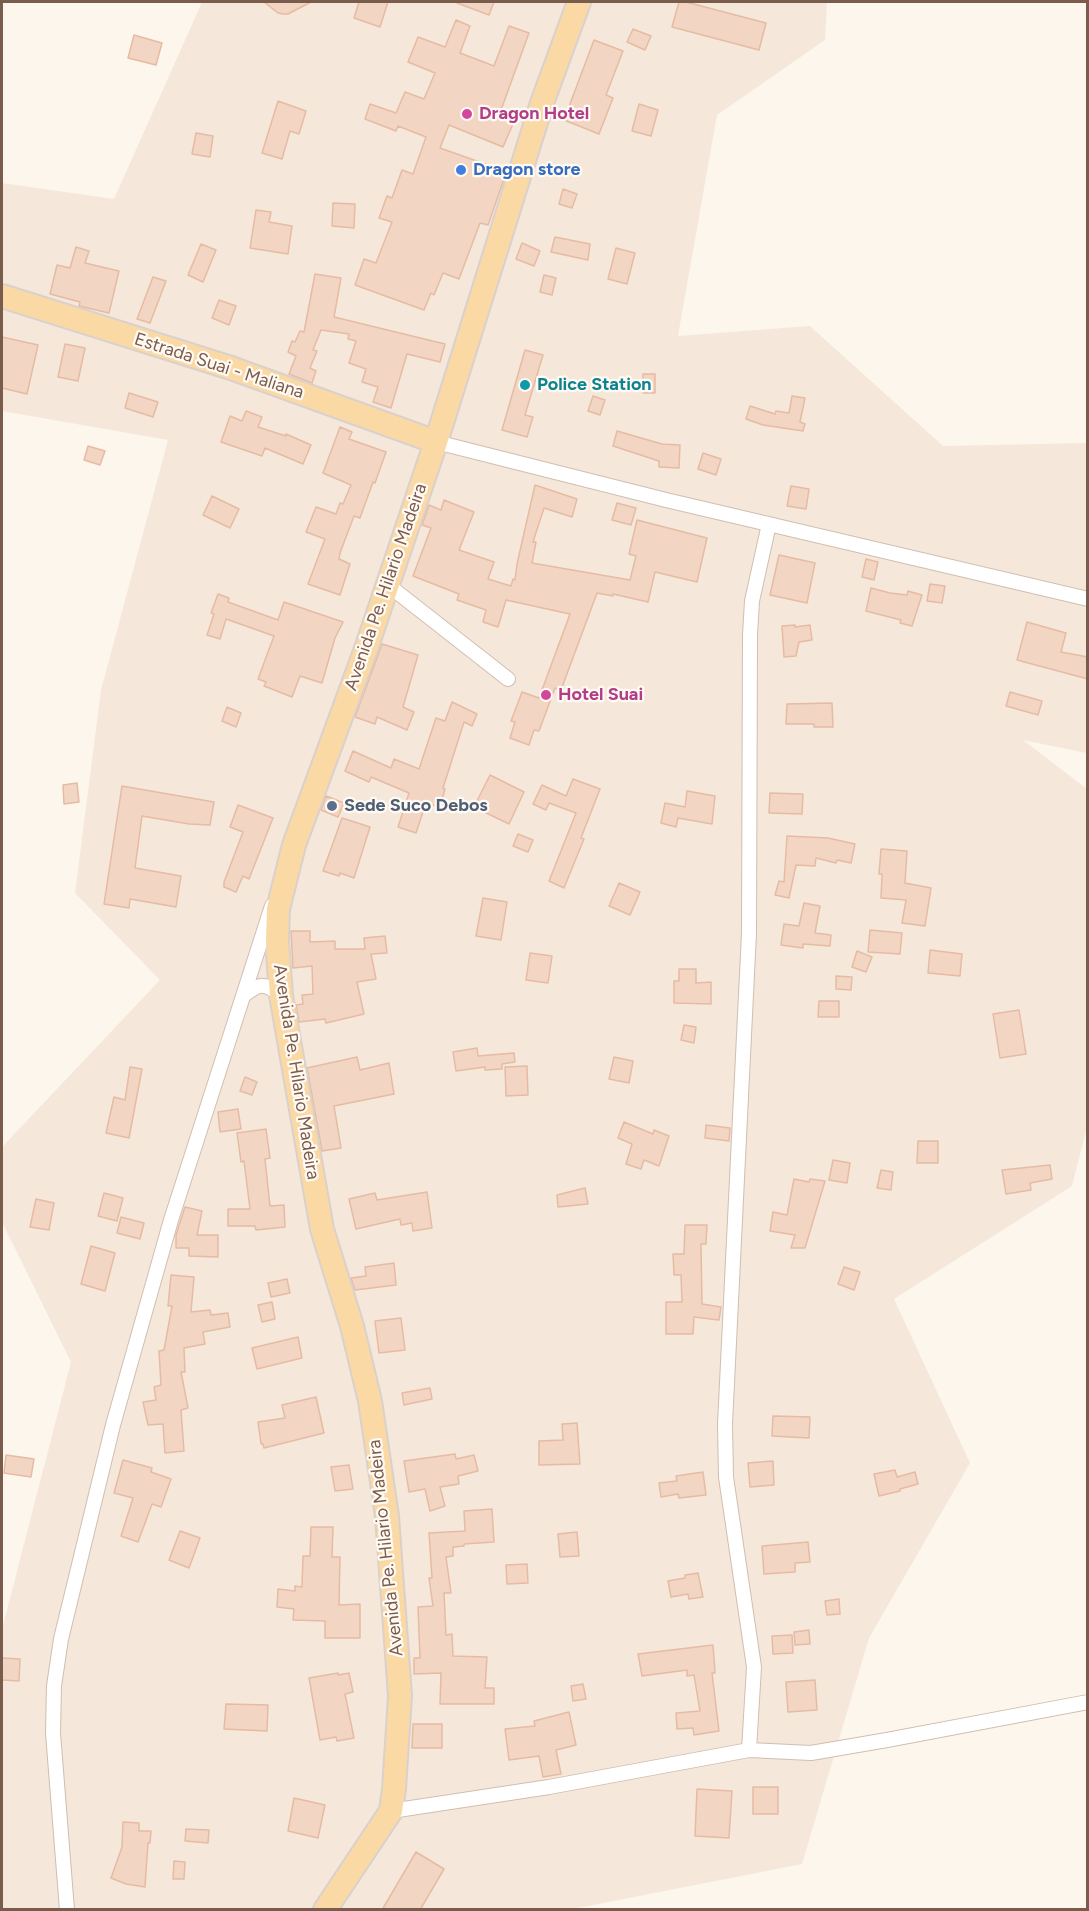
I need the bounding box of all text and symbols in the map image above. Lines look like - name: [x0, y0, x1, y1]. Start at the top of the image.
- place label: Dragon Hotel: [479, 103, 589, 125]
- marker: Dragon Hotel: [460, 107, 474, 121]
- place label: Dragon store: [473, 159, 581, 181]
- marker: Dragon store: [454, 163, 468, 177]
- street label: Estrada Suai - Maliana: [131, 328, 307, 404]
- place label: Police Station: [537, 374, 652, 396]
- marker: Police Station: [518, 378, 532, 392]
- street label: Avenida Pe. Hilario Madeira: [340, 481, 432, 693]
- place label: Hotel Suai: [558, 684, 643, 706]
- marker: Hotel Suai: [539, 688, 553, 702]
- place label: Sede Suco Debos: [344, 795, 488, 817]
- marker: Sede Suco Debos: [325, 799, 339, 813]
- street label: Avenida Pe. Hilario Madeira: [268, 963, 324, 1181]
- street label: Avenida Pe. Hilario Madeira: [364, 1439, 408, 1657]

